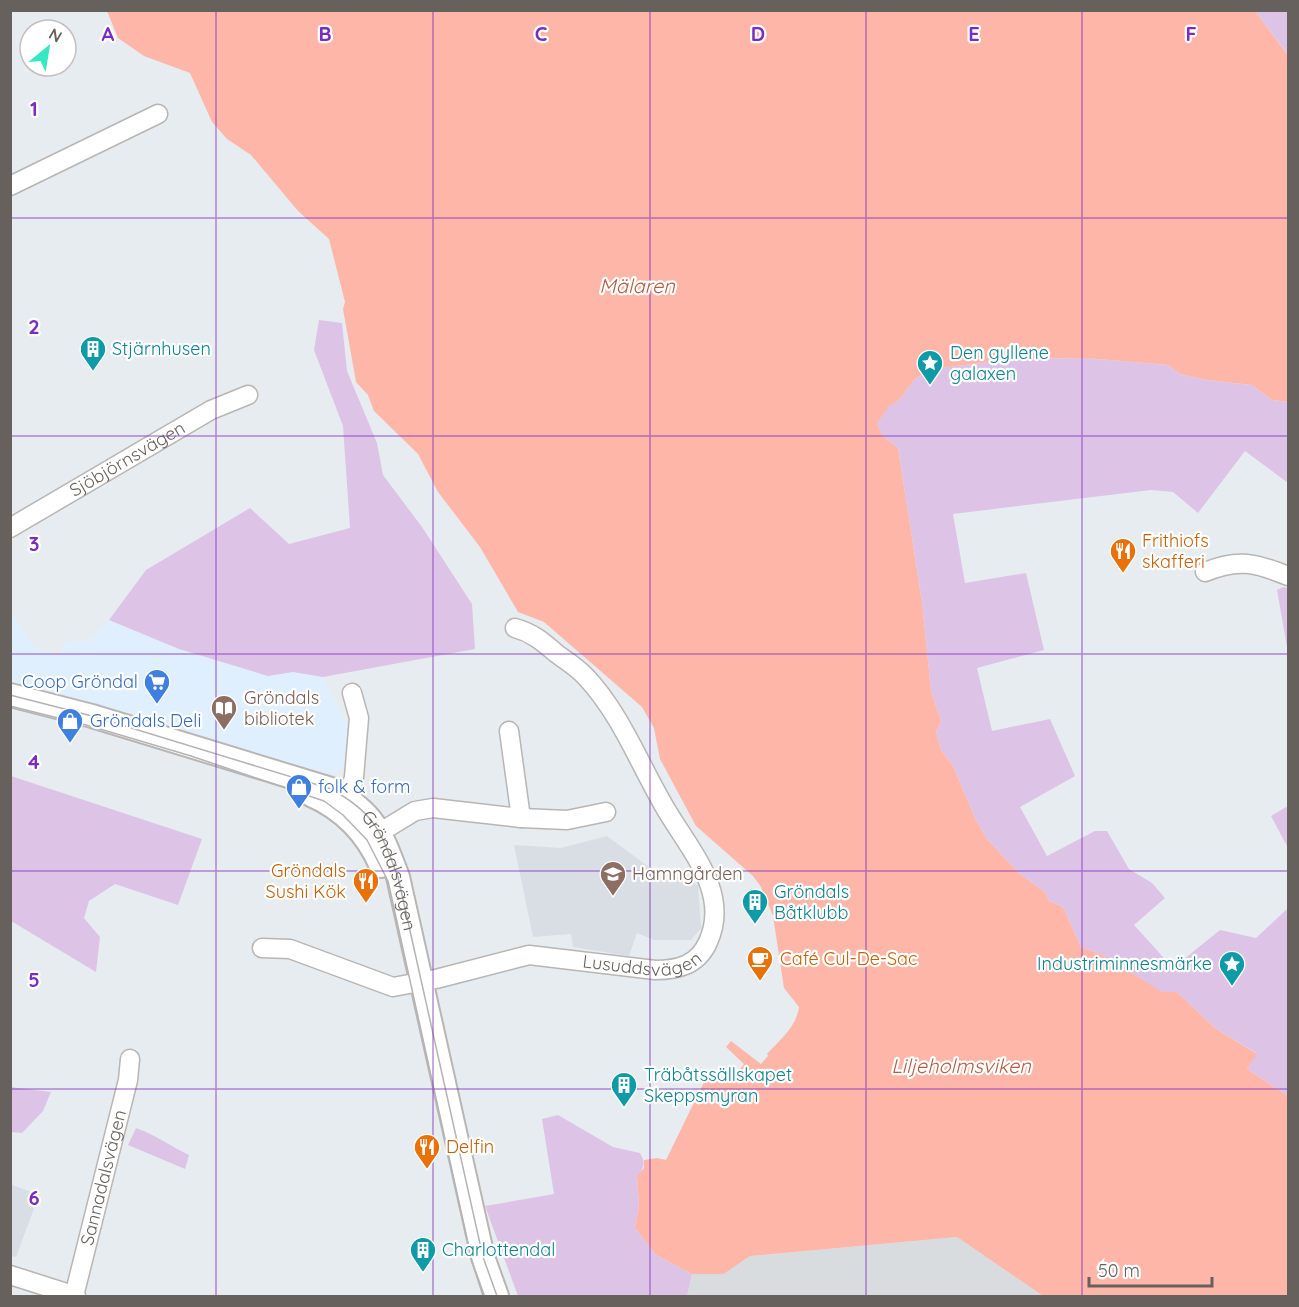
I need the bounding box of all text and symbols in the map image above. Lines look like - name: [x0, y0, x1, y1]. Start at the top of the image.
- north arrow: [18, 18, 78, 78]
- text: A: [102, 21, 115, 46]
- text: B: [318, 21, 332, 46]
- text: C: [535, 21, 548, 46]
- text: D: [751, 21, 765, 46]
- text: E: [968, 21, 980, 46]
- text: F: [1185, 21, 1197, 46]
- text: N: [45, 23, 66, 47]
- text: 1: [30, 96, 38, 121]
- water label: Mälaren: [599, 273, 675, 298]
- text: 2: [28, 314, 40, 339]
- building icon: Stjärnhusen: [78, 334, 108, 372]
- place label: Stjärnhusen: [112, 337, 211, 360]
- place label: Den gyllene galaxen: [950, 341, 1049, 385]
- place icon: Den gyllene galaxen: [915, 348, 945, 386]
- street label: Sjöbjörnsvägen: [65, 416, 189, 502]
- place label: Frithiofs skafferi: [1142, 529, 1209, 573]
- text: 3: [29, 531, 39, 556]
- restaurant icon: Frithiofs skafferi: [1108, 536, 1138, 574]
- supermarket icon: Coop Gröndal: [142, 667, 172, 705]
- place label: Coop Gröndal: [22, 670, 138, 693]
- place label: Gröndals bibliotek: [244, 686, 319, 730]
- library icon: Gröndals bibliotek: [209, 693, 239, 731]
- shop icon: Gröndals Deli: [55, 706, 85, 744]
- place label: Gröndals Deli: [90, 709, 201, 732]
- text: 4: [28, 749, 40, 774]
- shop icon: folk & form: [284, 772, 314, 810]
- place label: folk & form: [318, 775, 411, 798]
- street label: Gröndalsvägen: [357, 805, 422, 933]
- place label: Gröndals Sushi Kök: [266, 859, 346, 903]
- school or university icon: Hamngården: [598, 859, 628, 897]
- place label: Hamngården: [632, 862, 743, 885]
- restaurant icon: Gröndals Sushi Kök: [351, 866, 381, 904]
- place label: Gröndals Båtklubb: [774, 880, 849, 924]
- building icon: Gröndals Båtklubb: [740, 887, 770, 925]
- cafe icon: Café Cul-De-Sac: [745, 944, 775, 982]
- street label: Lusuddsvägen: [581, 947, 706, 981]
- place label: Café Cul-De-Sac: [780, 947, 917, 970]
- place icon: Industriminnesmärke: [1217, 949, 1247, 987]
- place label: Industriminnesmärke: [1037, 952, 1212, 975]
- text: 5: [28, 967, 40, 992]
- water label: Liljeholmsviken: [891, 1053, 1031, 1078]
- place label: Träbåtssällskapet Skeppsmyran: [644, 1063, 792, 1107]
- building icon: Träbåtssällskapet Skeppsmyran: [609, 1070, 639, 1108]
- street label: Sannadalsvägen: [75, 1107, 131, 1248]
- restaurant icon: Delfin: [412, 1132, 442, 1170]
- place label: Delfin: [446, 1135, 494, 1158]
- text: 6: [28, 1185, 40, 1210]
- building icon: Charlottendal: [408, 1235, 438, 1273]
- place label: Charlottendal: [442, 1238, 555, 1261]
- scale bar: [1089, 1250, 1212, 1288]
- text: 50 m: [1098, 1259, 1140, 1282]

